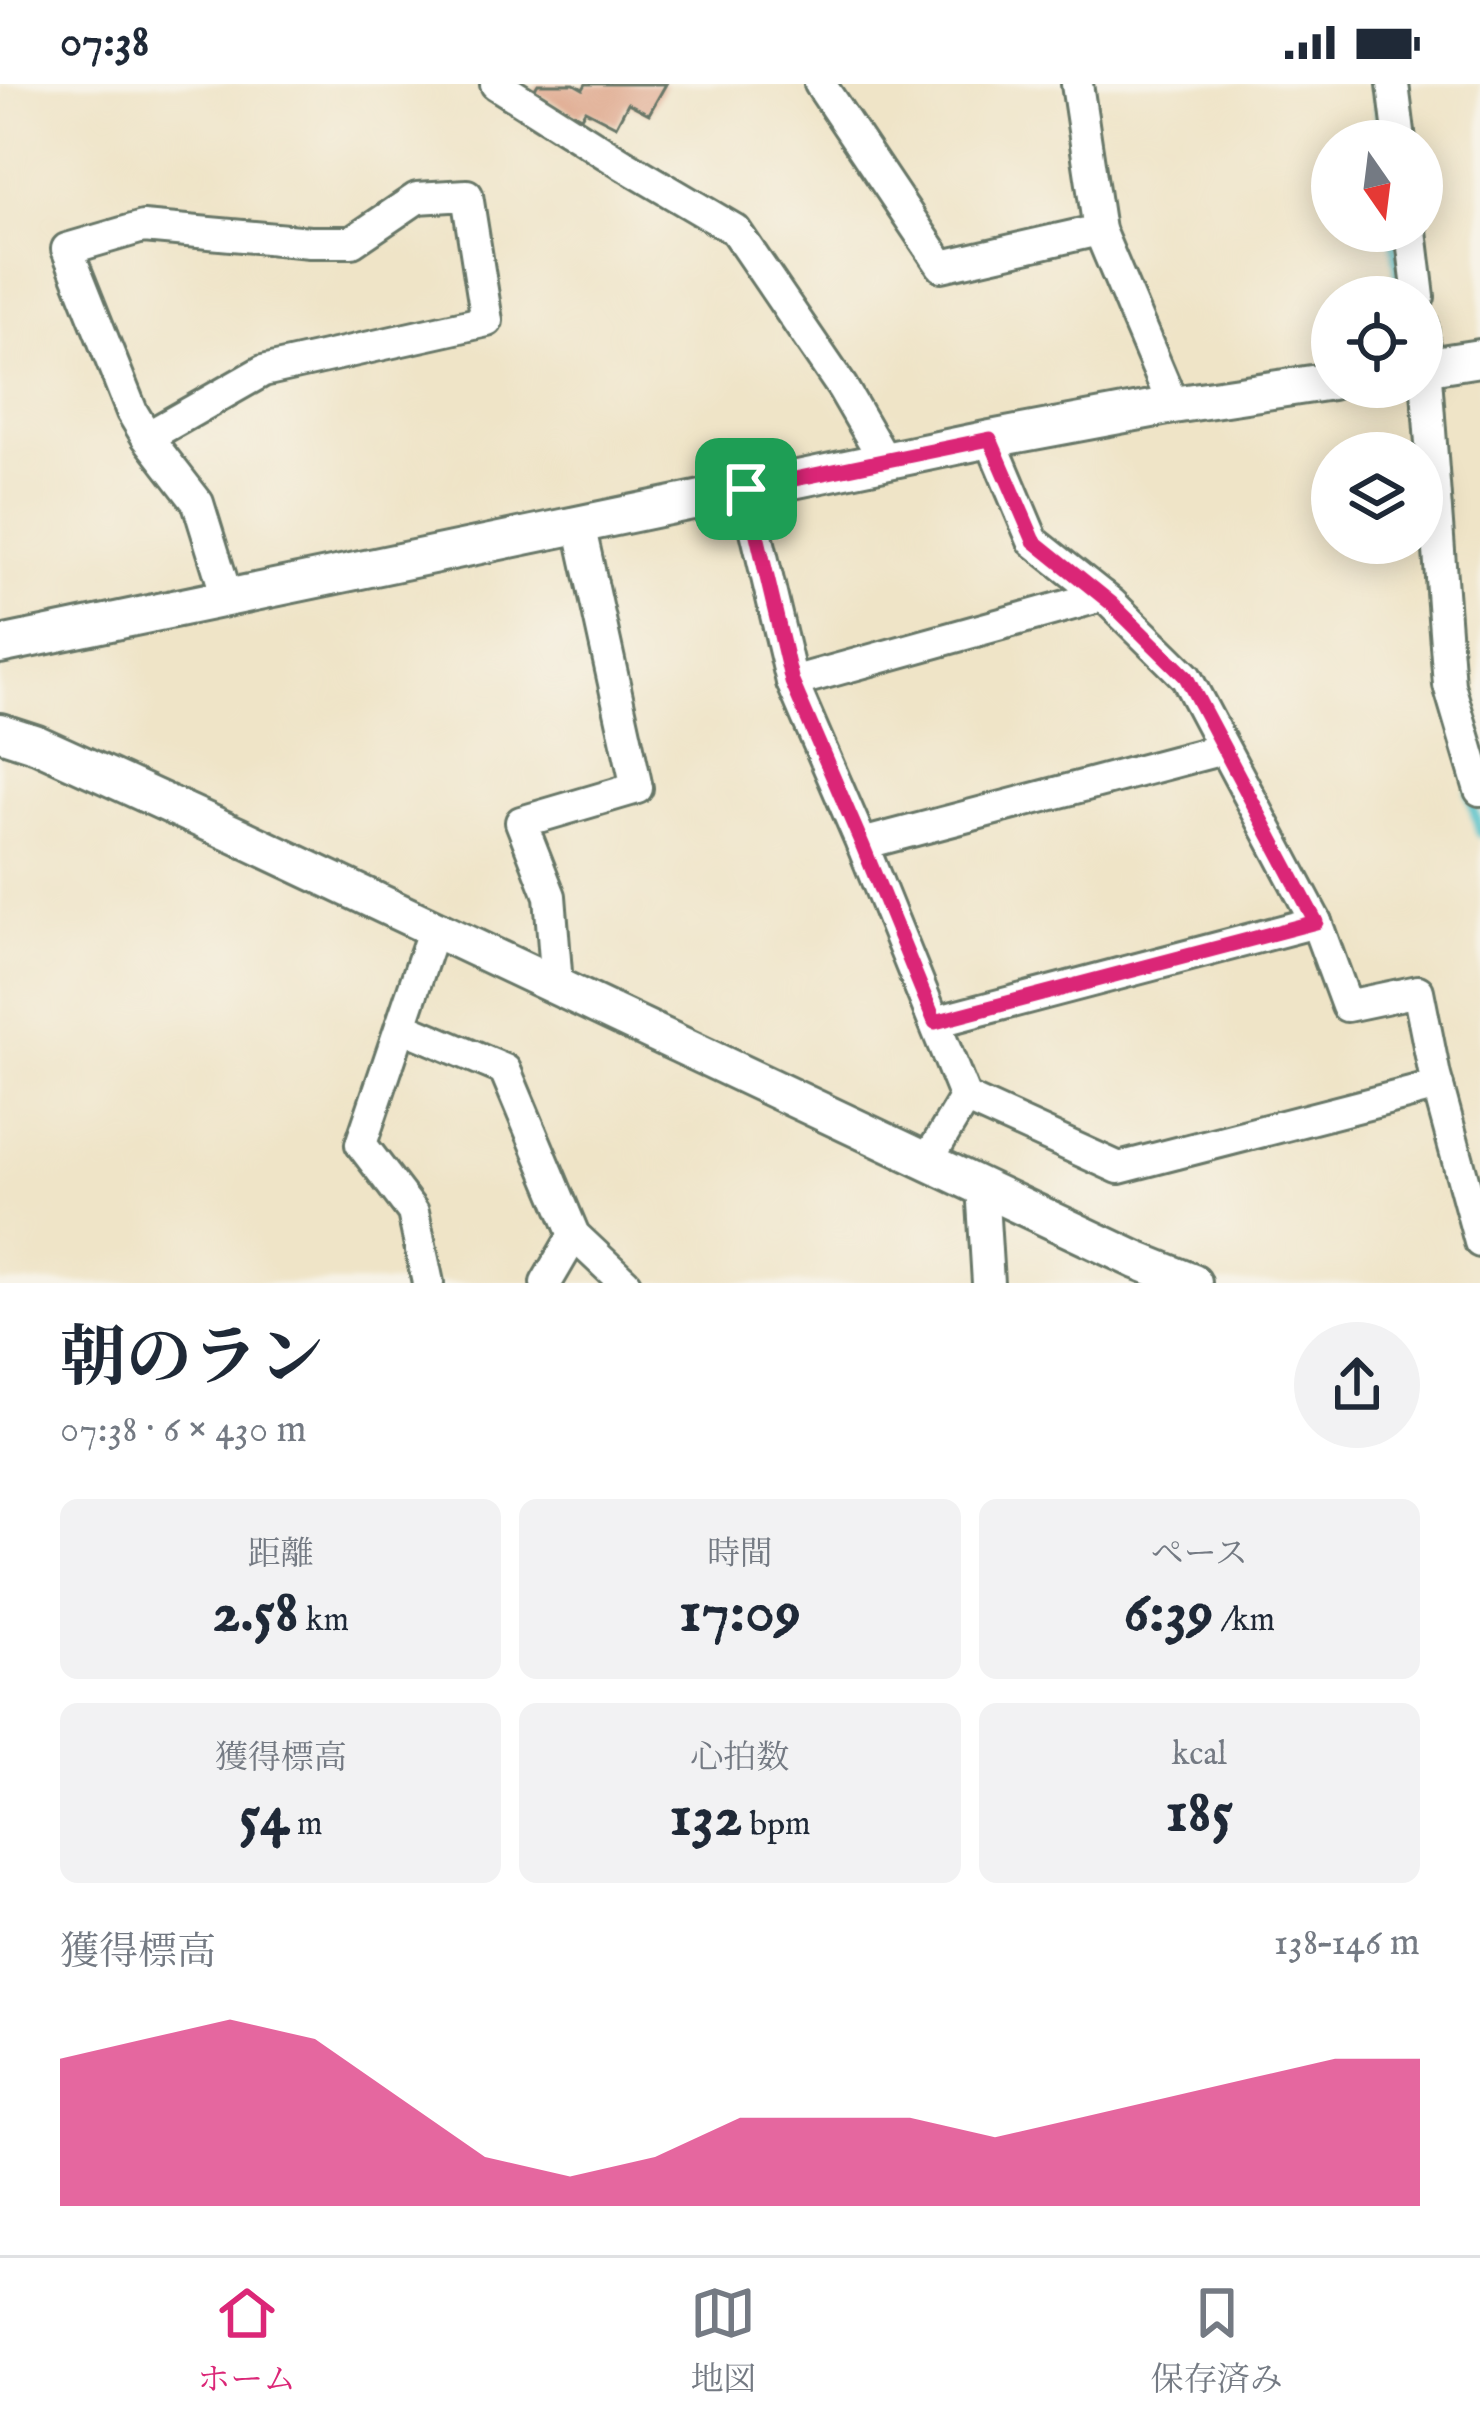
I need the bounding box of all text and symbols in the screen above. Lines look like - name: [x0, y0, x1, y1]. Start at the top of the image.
- text: 07:38: [60, 14, 149, 71]
- north arrow: [1311, 120, 1443, 252]
- map controls: [1311, 120, 1443, 564]
- button: locate: [1311, 276, 1443, 408]
- button: layers: [1311, 432, 1443, 564]
- pin: [695, 438, 797, 540]
- icon: arrive: [713, 456, 779, 522]
- text: 朝のラン: [60, 1319, 324, 1403]
- button: share: [1294, 1322, 1420, 1448]
- text: 07:38 · 6 × 430 m: [60, 1406, 307, 1455]
- text: 距離: [248, 1534, 314, 1576]
- text: 時間: [707, 1534, 773, 1576]
- text: ペース: [1151, 1534, 1248, 1576]
- text: 2.58: [212, 1576, 299, 1652]
- text: 17:09: [679, 1576, 801, 1652]
- text: 6:39: [1124, 1576, 1213, 1652]
- text: km: [299, 1600, 349, 1642]
- text: /km: [1213, 1600, 1275, 1642]
- text: kcal: [1172, 1734, 1227, 1776]
- text: 獲得標高: [215, 1738, 347, 1780]
- text: 心拍数: [690, 1738, 789, 1780]
- text: 185: [1166, 1776, 1233, 1852]
- text: 54: [239, 1780, 290, 1856]
- text: 132: [669, 1780, 742, 1856]
- text: m: [290, 1804, 322, 1846]
- text: bpm: [742, 1804, 811, 1846]
- text: 138–146 m: [1274, 1919, 1420, 1968]
- text: 獲得標高: [60, 1929, 216, 1978]
- tab: ホーム: [197, 2280, 296, 2402]
- tab: 地図: [690, 2280, 756, 2402]
- tab: 保存済み: [1151, 2280, 1283, 2402]

